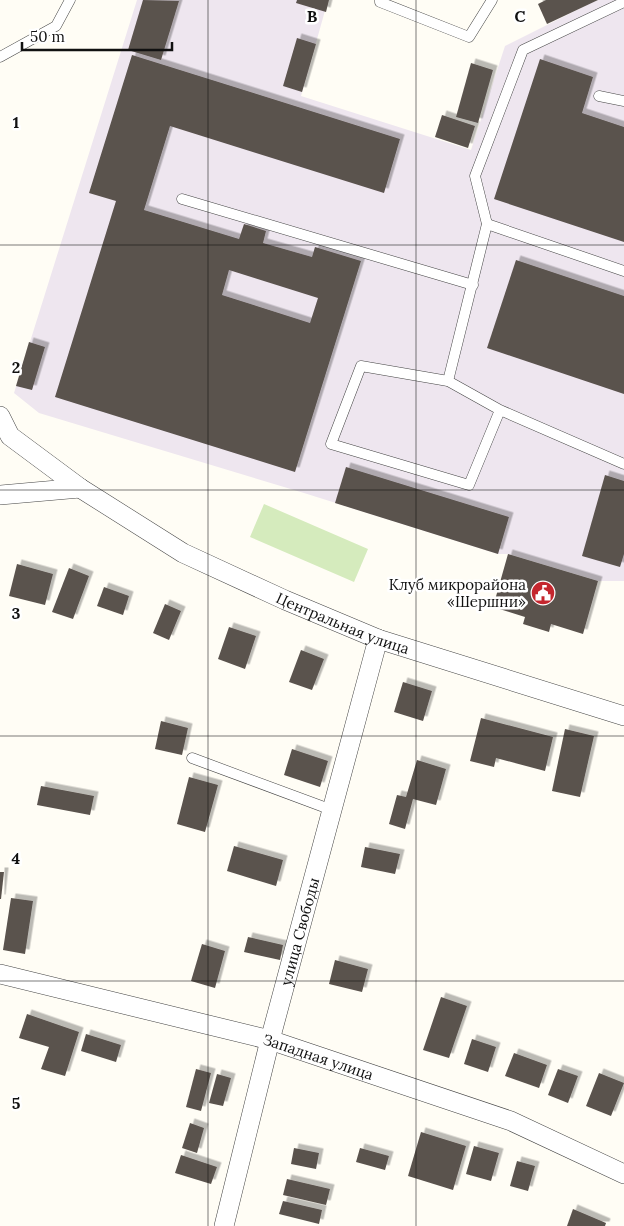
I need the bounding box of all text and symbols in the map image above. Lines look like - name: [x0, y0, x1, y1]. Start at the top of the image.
- text: B: [307, 6, 318, 26]
- text: C: [514, 6, 526, 26]
- scale bar: [22, 20, 172, 52]
- text: 50 m: [30, 27, 65, 46]
- text: 1: [13, 112, 19, 132]
- text: 2: [12, 357, 20, 377]
- place label: Клуб микрорайона «Шершни»: [389, 575, 526, 611]
- public building icon: Клуб микрорайона «Шершни»: [530, 580, 556, 606]
- street label: Центральная улица: [273, 588, 412, 658]
- text: 3: [12, 603, 21, 623]
- text: 4: [12, 848, 21, 868]
- street label: улица Свободы: [276, 875, 323, 988]
- street label: Западная улица: [261, 1029, 376, 1084]
- text: 5: [12, 1093, 21, 1113]

